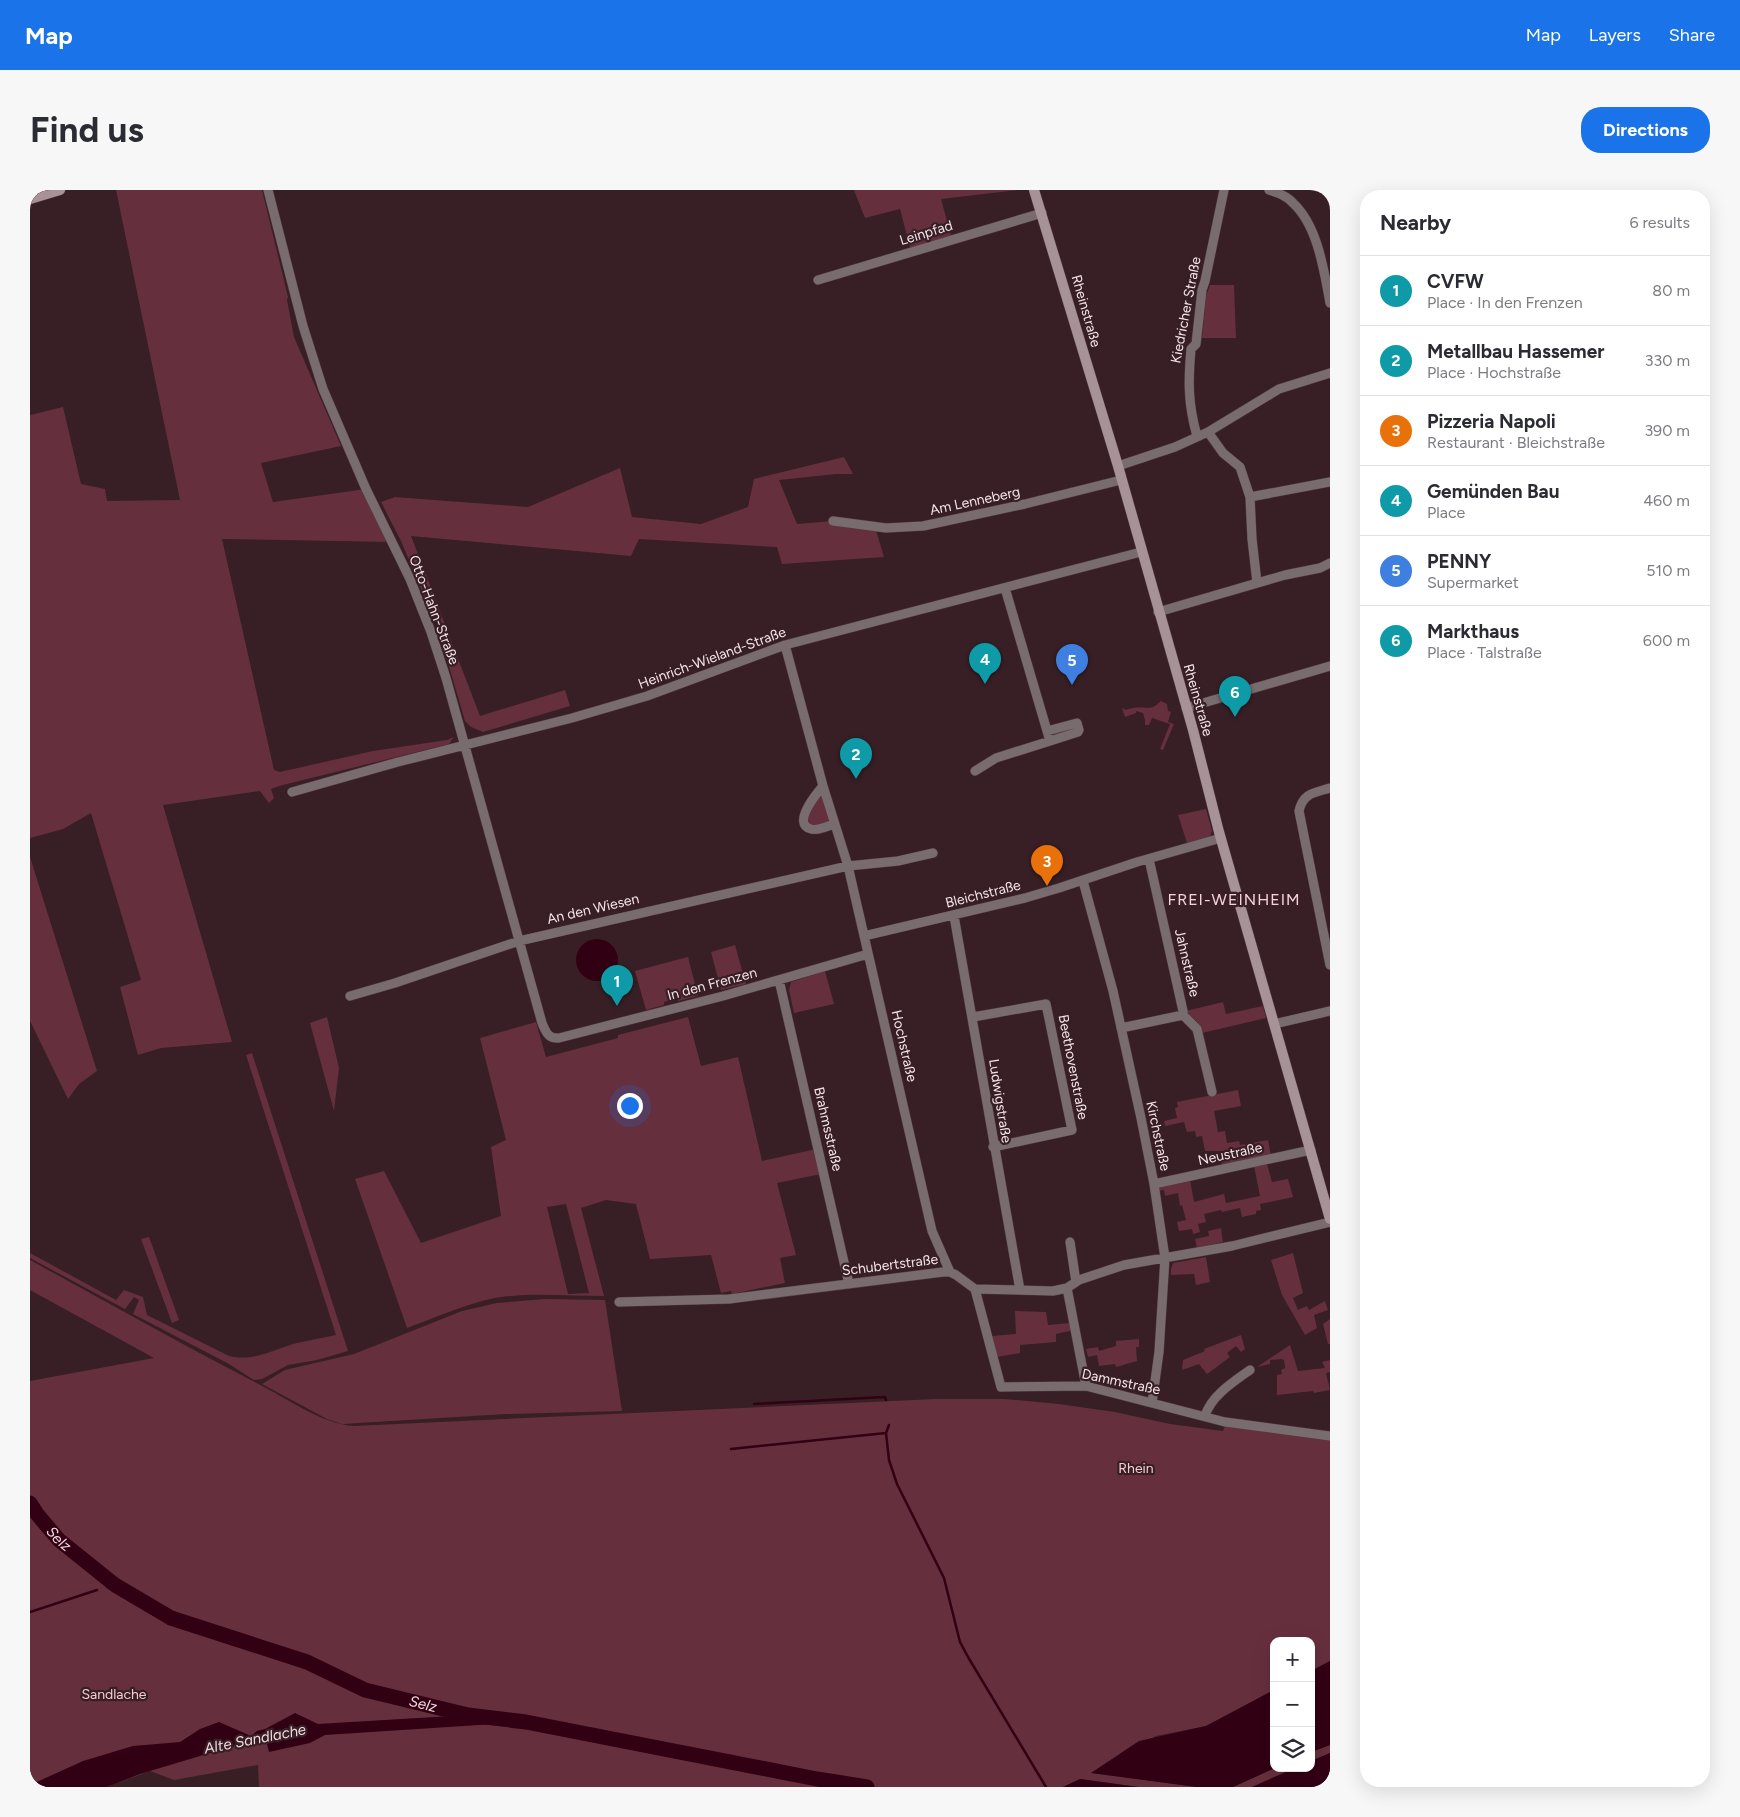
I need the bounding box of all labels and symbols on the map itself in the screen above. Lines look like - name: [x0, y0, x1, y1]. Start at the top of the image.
- street label: Leinpfad: [897, 217, 955, 249]
- street label: Kiedricher Straße: [1167, 255, 1205, 365]
- street label: Rheinstraße: [1068, 273, 1105, 349]
- street label: Am Lenneberg: [928, 483, 1022, 519]
- street label: Otto-Hahn-Straße: [405, 553, 463, 667]
- street label: Heinrich-Wieland-Straße: [636, 623, 789, 693]
- pin: 4: [969, 643, 1001, 684]
- pin: 5: [1056, 644, 1088, 685]
- street label: Rheinstraße: [1180, 662, 1217, 738]
- pin: 6: [1219, 676, 1251, 717]
- pin: 2: [840, 738, 872, 779]
- pin: 3: [1031, 845, 1063, 886]
- street label: Bleichstraße: [944, 876, 1023, 912]
- street label: An den Wiesen: [545, 890, 641, 928]
- district label: FREI-WEINHEIM: [1167, 890, 1301, 909]
- street label: Jahnstraße: [1171, 927, 1203, 999]
- street label: In den Frenzen: [665, 964, 759, 1004]
- pin: 1: [601, 965, 633, 1006]
- street label: Hochstraße: [887, 1008, 921, 1084]
- street label: Beethovenstraße: [1054, 1013, 1092, 1121]
- street label: Ludwigstraße: [985, 1058, 1015, 1145]
- street label: Brahmsstraße: [810, 1085, 846, 1173]
- your location: [617, 1093, 643, 1119]
- street label: Kirchstraße: [1142, 1099, 1174, 1173]
- street label: Neustraße: [1196, 1139, 1264, 1169]
- street label: Schubertstraße: [841, 1251, 939, 1279]
- street label: Dammstraße: [1080, 1365, 1162, 1399]
- park label: Rhein: [1118, 1460, 1154, 1477]
- water label: Selz: [42, 1523, 75, 1556]
- park label: Sandlache: [81, 1686, 147, 1703]
- water label: Selz: [407, 1692, 439, 1716]
- water label: Alte Sandlache: [202, 1720, 307, 1758]

